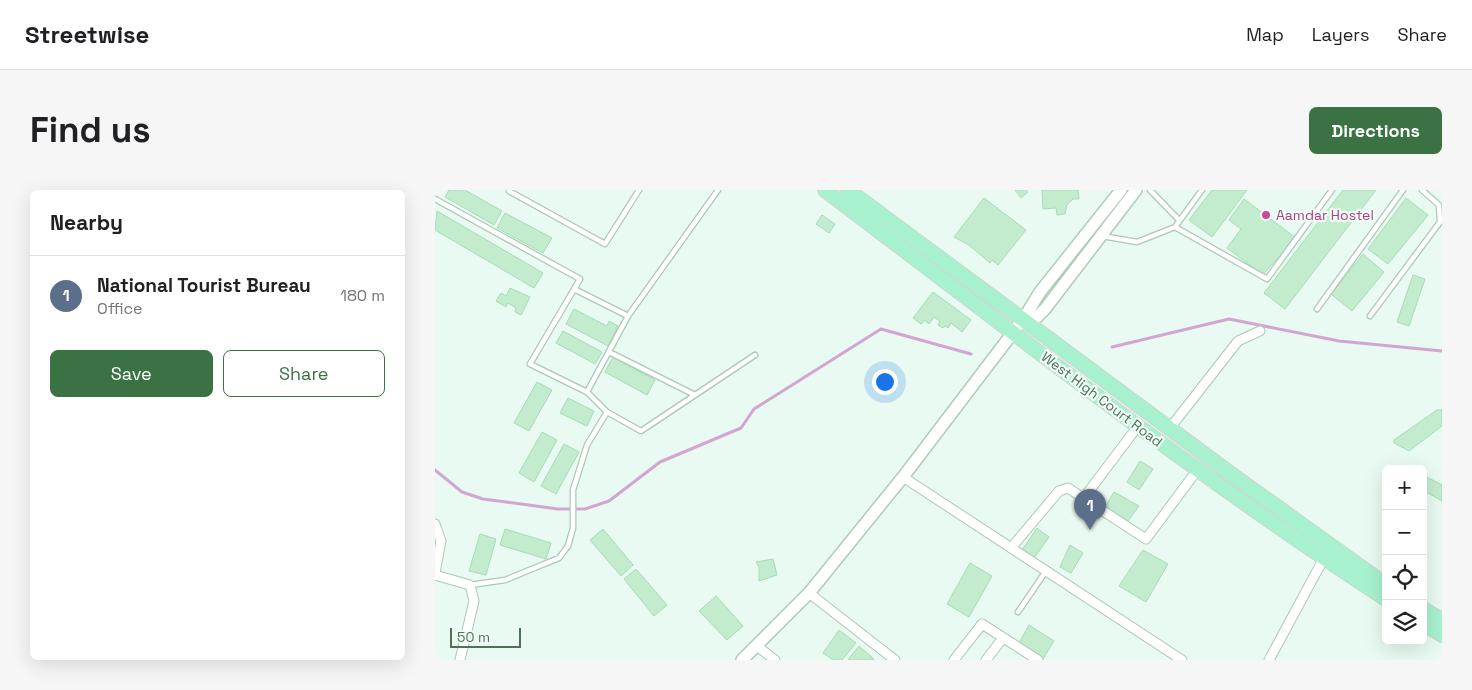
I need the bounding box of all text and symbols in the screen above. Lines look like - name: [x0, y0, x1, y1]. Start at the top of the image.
- text: Streetwise: [25, 19, 149, 50]
- text: Map: [1246, 23, 1284, 46]
- text: Layers: [1312, 23, 1369, 46]
- text: Share: [1397, 23, 1447, 46]
- button: Directions: [1309, 107, 1442, 154]
- text: Find us: [30, 108, 151, 152]
- place label: Aamdar Hostel: [1276, 206, 1374, 224]
- text: Nearby: [50, 209, 123, 236]
- marker: Aamdar Hostel: [1260, 209, 1272, 221]
- text: National Tourist Bureau: [97, 273, 311, 298]
- text: 1: [62, 285, 70, 306]
- text: 180 m: [340, 285, 385, 306]
- text: Office: [97, 298, 143, 319]
- street label: West High Court Road: [1038, 347, 1166, 451]
- button: Save: [50, 350, 213, 397]
- button: Share: [223, 350, 385, 397]
- your location: [872, 369, 898, 395]
- map controls: [1382, 465, 1427, 645]
- button: +: [1382, 465, 1427, 510]
- pin: 1: [1074, 489, 1106, 530]
- button: −: [1382, 510, 1427, 555]
- button: locate: [1382, 555, 1427, 600]
- button: layers: [1382, 600, 1427, 645]
- scale bar: [450, 625, 521, 648]
- text: 50 m: [457, 628, 490, 646]

